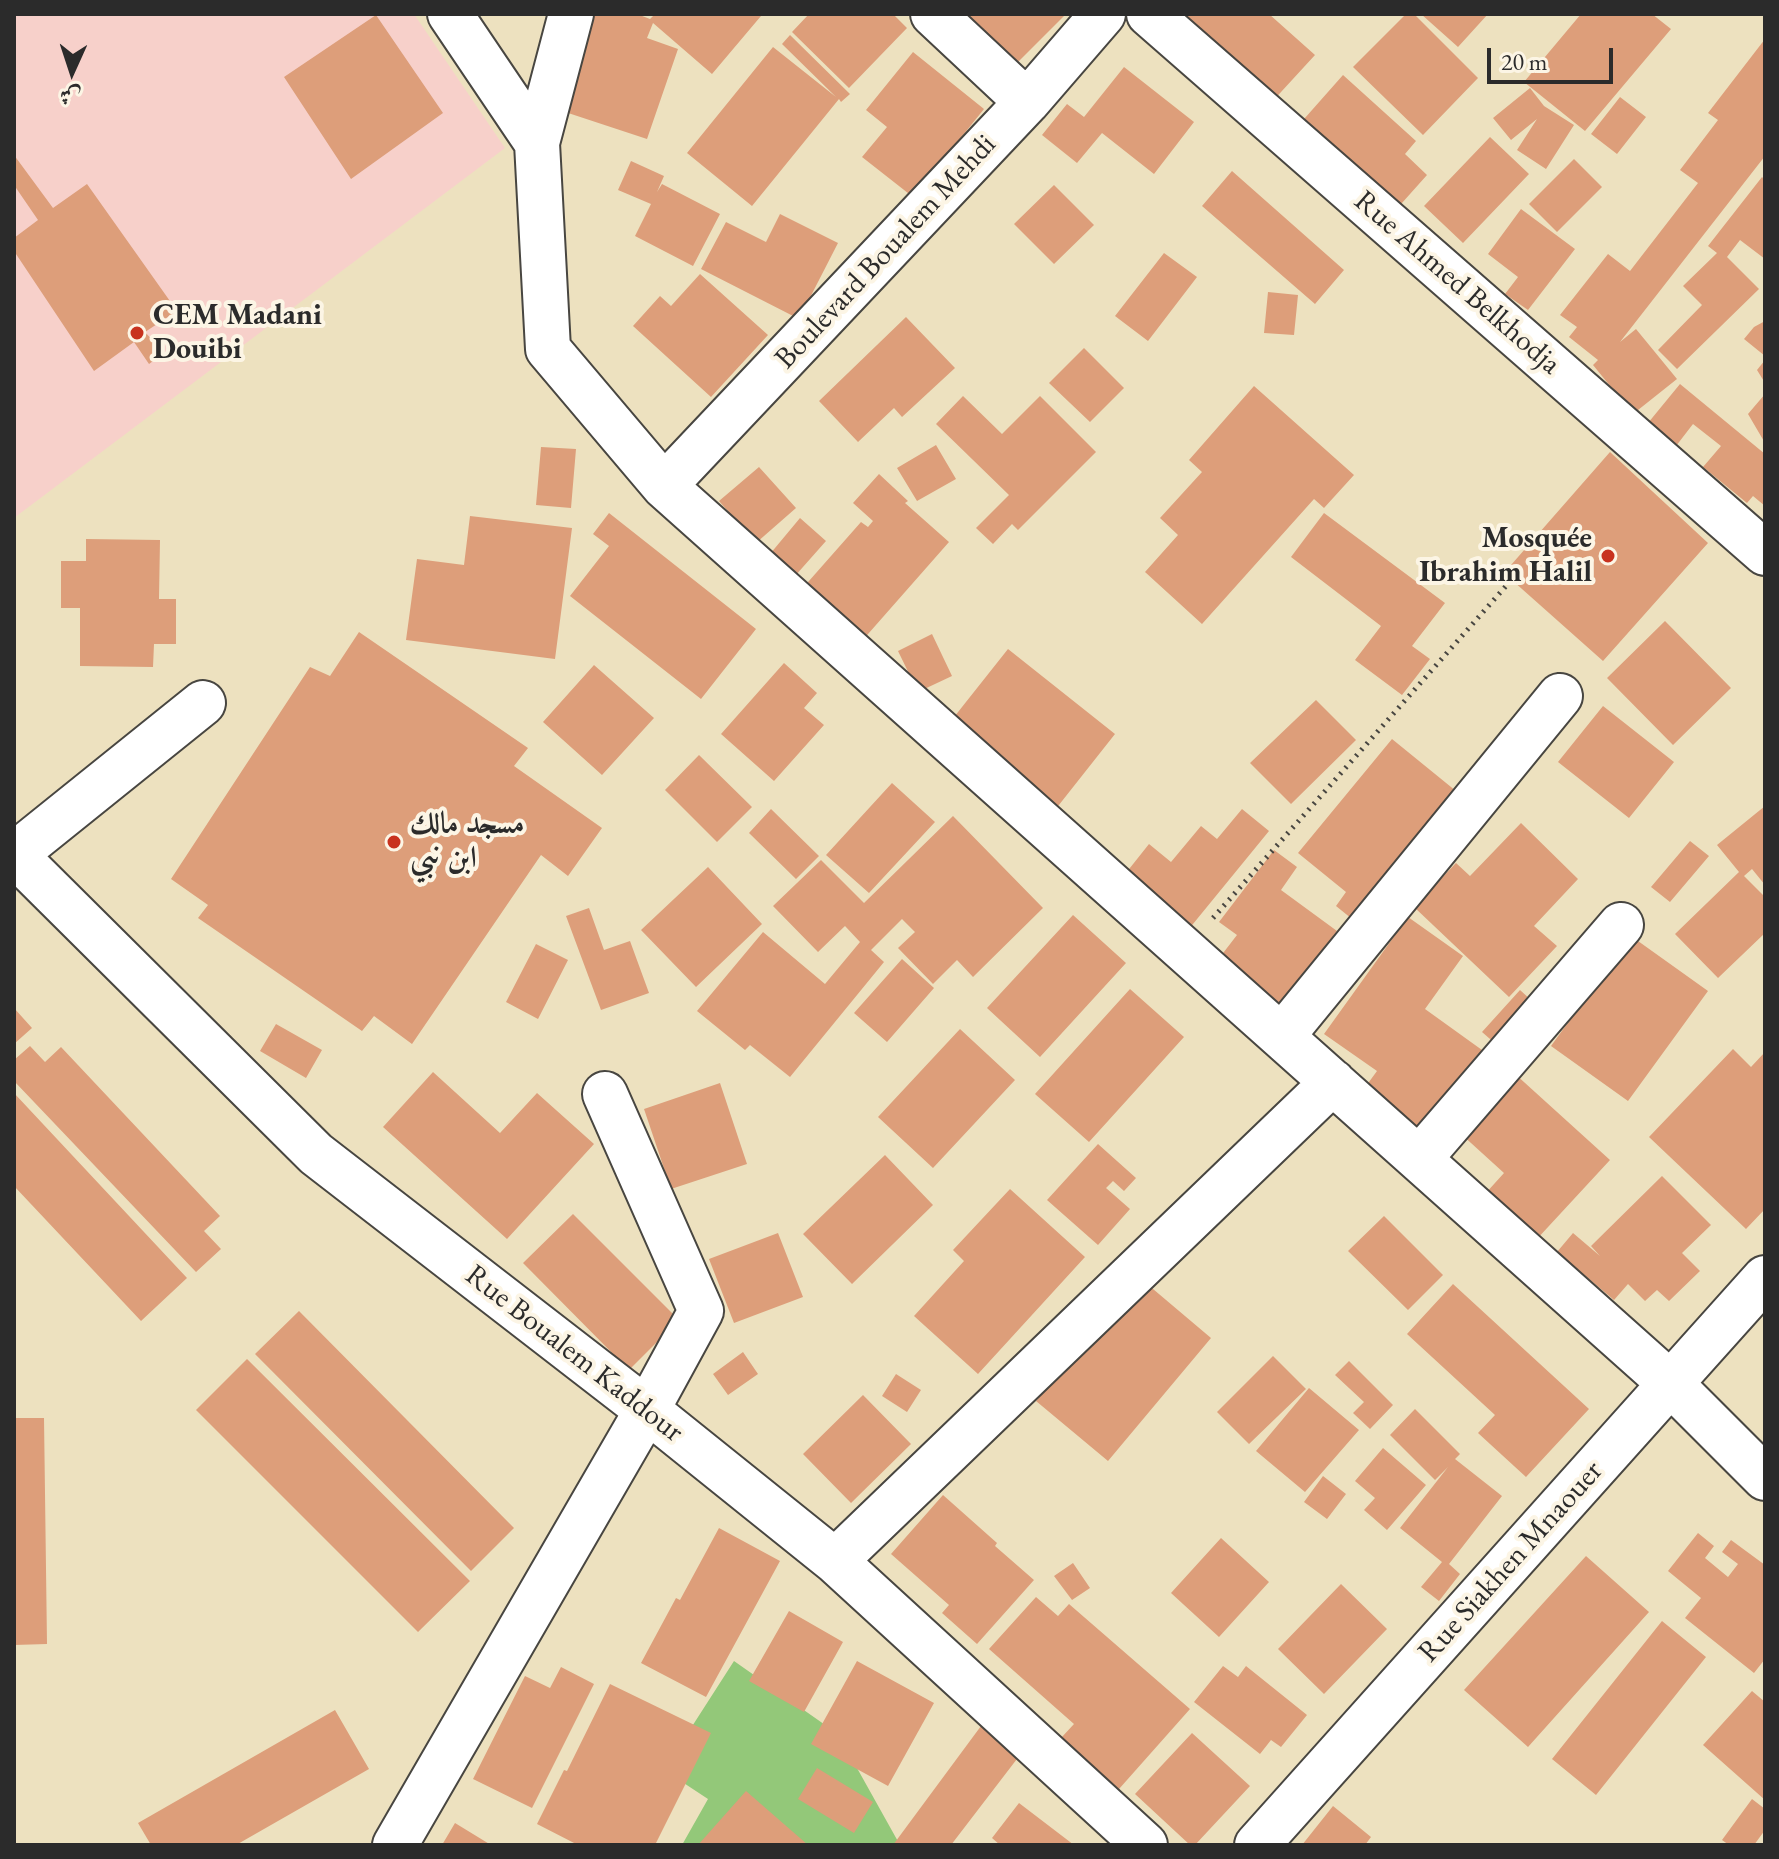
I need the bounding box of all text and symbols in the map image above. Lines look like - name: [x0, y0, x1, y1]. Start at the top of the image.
- north arrow: [32, 32, 112, 112]
- scale bar: [1491, 32, 1617, 82]
- text: 20 m: [1501, 46, 1548, 77]
- text: ش: [59, 81, 82, 112]
- street label: Boulevard Boualem Mehdi: [768, 127, 1004, 377]
- street label: Rue Ahmed Belkhodja: [1346, 184, 1568, 382]
- place label: CEM Madani Douibi: [153, 298, 322, 368]
- marker: CEM Madani Douibi: [128, 324, 146, 342]
- place label: Mosquée Ibrahim Halil: [1419, 521, 1592, 592]
- marker: Mosquée Ibrahim Halil: [1599, 547, 1617, 565]
- place label: مسجد مالك ابن نبي: [410, 807, 524, 878]
- marker: مسجد مالك ابن نبي: [385, 833, 403, 851]
- street label: Rue Boualem Kaddour: [458, 1258, 690, 1450]
- street label: Rue Siakhen Mnaouer: [1411, 1454, 1611, 1670]

